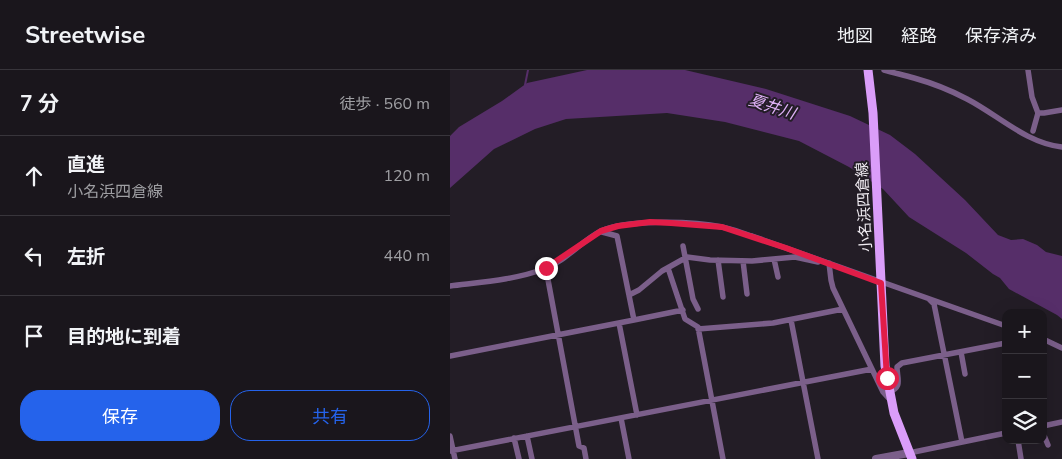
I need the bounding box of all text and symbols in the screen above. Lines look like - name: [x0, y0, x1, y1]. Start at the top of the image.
- text: Streetwise: [25, 19, 145, 51]
- text: 地図: [837, 24, 873, 48]
- text: 経路: [901, 24, 937, 48]
- text: 保存済み: [965, 24, 1037, 48]
- water label: 夏井川: [746, 89, 800, 125]
- text: 7 分: [20, 90, 59, 118]
- text: 徒歩 · 560 m: [340, 93, 430, 115]
- text: 直進: [67, 152, 105, 178]
- icon: ahead: [20, 162, 48, 190]
- street label: 小名浜四倉線: [852, 162, 876, 252]
- text: 120 m: [383, 165, 430, 187]
- text: 小名浜四倉線: [67, 181, 163, 203]
- icon: left: [20, 242, 48, 270]
- text: 左折: [67, 244, 105, 270]
- text: 440 m: [383, 245, 430, 267]
- route end: [535, 257, 558, 280]
- map controls: [1002, 309, 1047, 444]
- button: +: [1002, 309, 1047, 354]
- icon: arrive: [20, 322, 48, 350]
- text: 目的地に到着: [67, 324, 181, 350]
- button: −: [1002, 354, 1047, 399]
- route start: [876, 367, 899, 390]
- button: 保存: [20, 390, 220, 441]
- button: 共有: [230, 390, 430, 441]
- button: layers: [1002, 399, 1047, 444]

